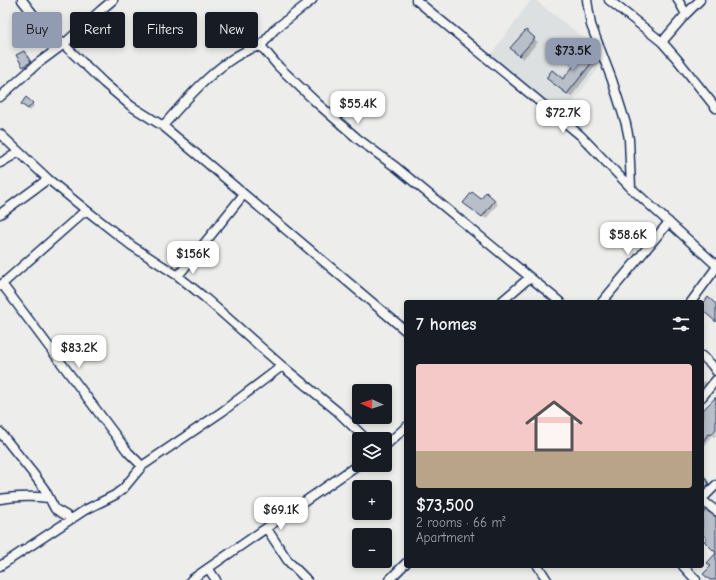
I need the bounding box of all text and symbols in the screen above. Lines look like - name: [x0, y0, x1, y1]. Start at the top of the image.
- chip: Buy: [12, 12, 62, 48]
- chip: Rent: [70, 12, 125, 48]
- chip: Filters: [133, 12, 197, 48]
- chip: New: [205, 12, 258, 48]
- pin: $73.5K: [540, 38, 606, 72]
- text: $73.5K: [555, 43, 591, 58]
- pin: $55.4K: [325, 91, 391, 125]
- text: $55.4K: [339, 96, 377, 111]
- pin: $72.7K: [530, 100, 596, 134]
- text: $72.7K: [545, 105, 581, 120]
- pin: $58.6K: [595, 222, 661, 256]
- text: $58.6K: [609, 227, 647, 242]
- pin: $156K: [165, 241, 221, 275]
- text: $156K: [176, 246, 210, 261]
- icon: filters: [670, 313, 692, 335]
- text: 7 homes: [416, 315, 477, 334]
- pin: $83.2K: [46, 335, 112, 369]
- text: $83.2K: [60, 340, 98, 355]
- north arrow: [352, 384, 392, 424]
- map controls: [352, 384, 392, 568]
- icon: home: [518, 390, 590, 462]
- button: layers: [352, 432, 392, 472]
- button: +: [352, 480, 392, 520]
- text: $73,500: [416, 496, 474, 515]
- pin: $69.1K: [248, 497, 314, 531]
- text: $69.1K: [263, 502, 299, 517]
- text: 2 rooms · 66 m²: [416, 515, 505, 530]
- button: −: [352, 528, 392, 568]
- text: Apartment: [416, 530, 474, 545]

